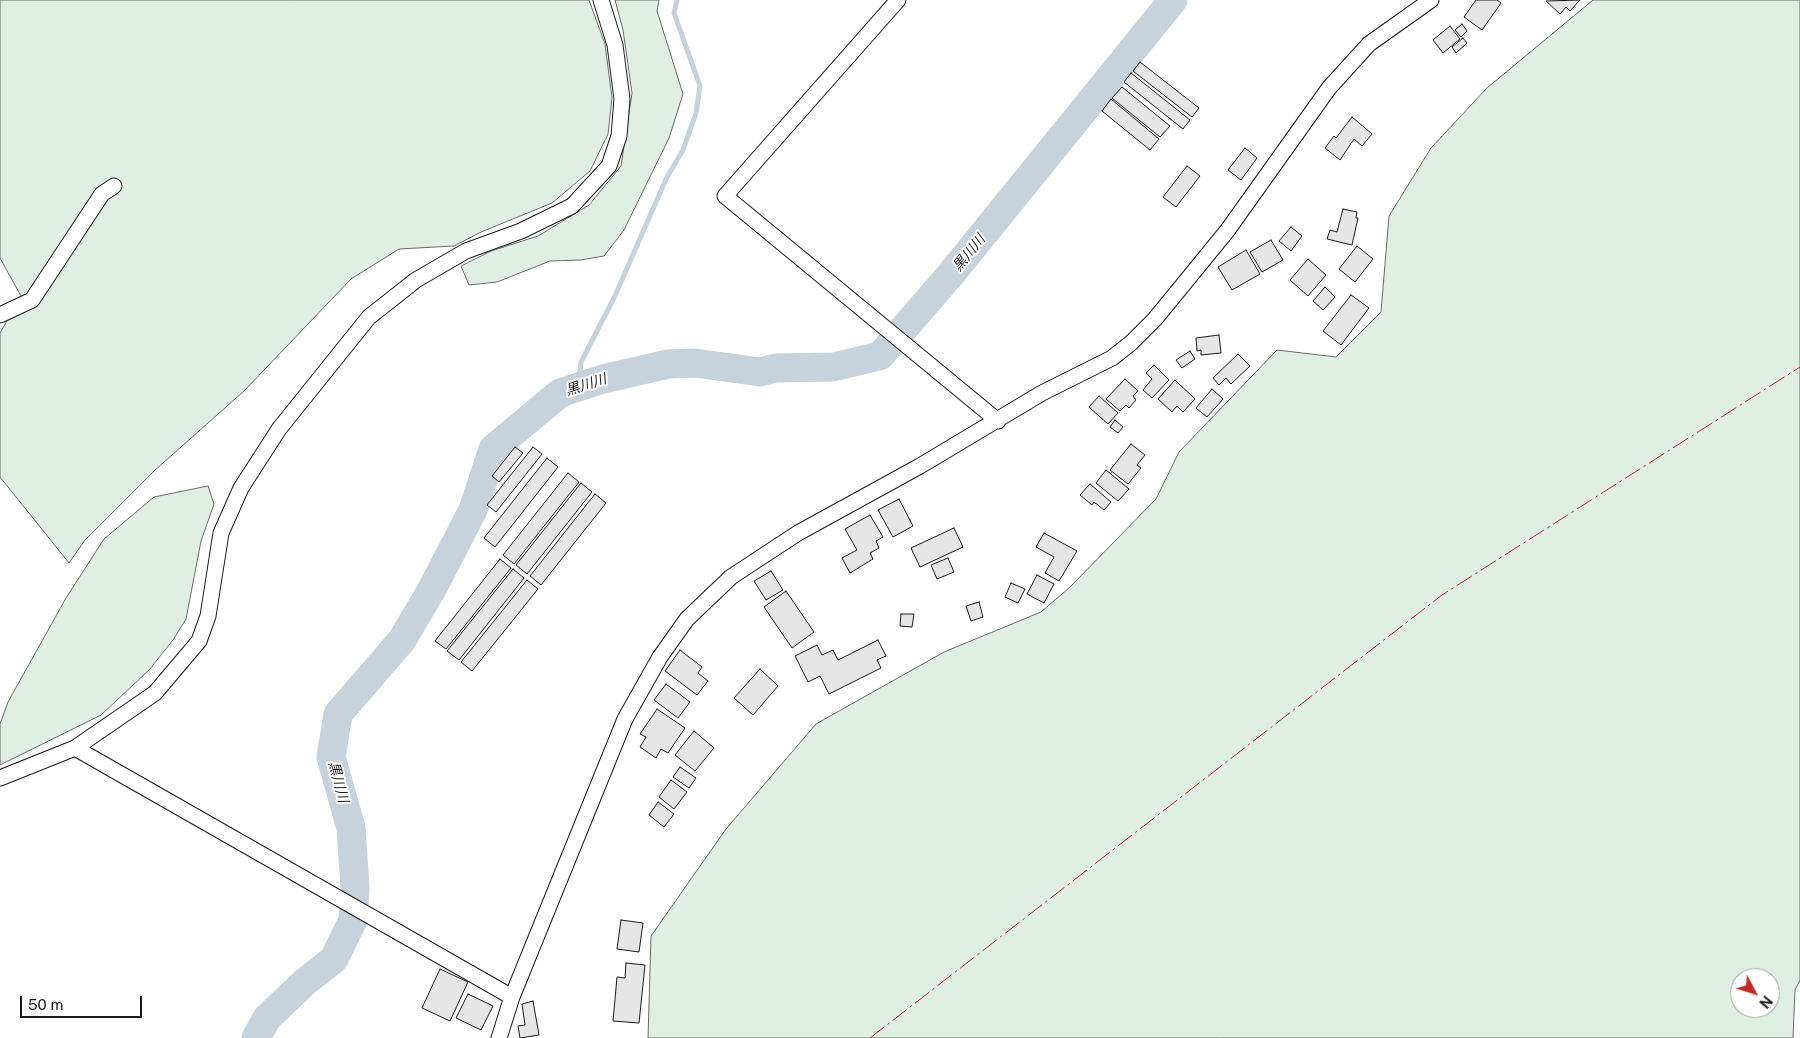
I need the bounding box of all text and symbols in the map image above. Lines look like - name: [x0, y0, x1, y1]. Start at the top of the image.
- water label: 黒川川: [949, 231, 989, 275]
- water label: 黒川川: [563, 371, 609, 399]
- water label: 黒川川: [324, 760, 352, 804]
- north arrow: [1730, 968, 1780, 1018]
- scale bar: [22, 986, 145, 1018]
- text: N: [1756, 993, 1775, 1011]
- text: 50 m: [28, 996, 63, 1013]

